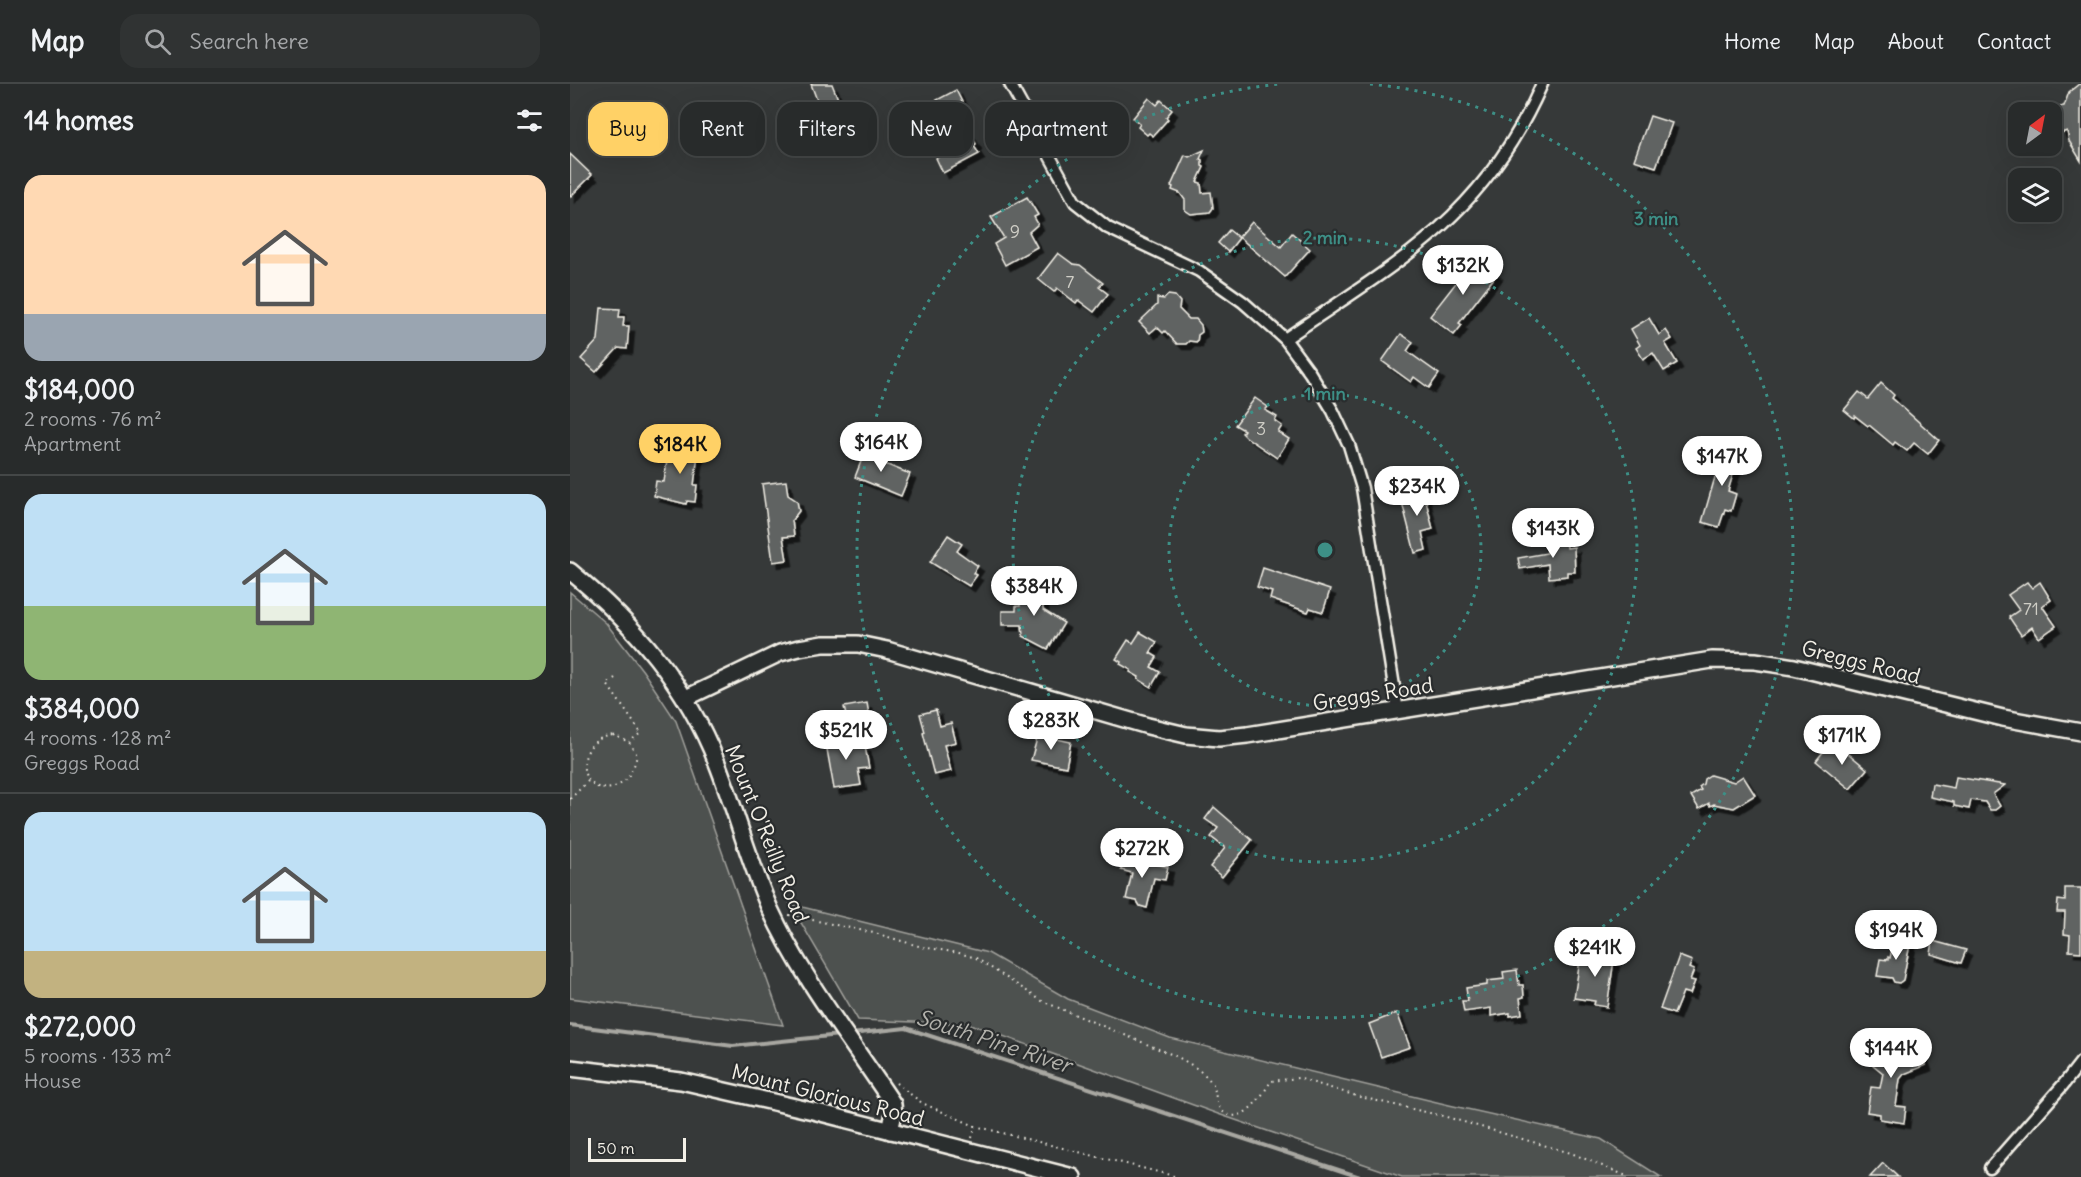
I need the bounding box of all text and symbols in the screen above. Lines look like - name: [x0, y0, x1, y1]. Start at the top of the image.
- search box: [120, 14, 540, 68]
- text: Map: [30, 23, 84, 59]
- icon: search: [141, 25, 174, 58]
- text: Search here: [189, 27, 309, 55]
- text: Home: [1724, 28, 1781, 55]
- text: Map: [1814, 28, 1855, 55]
- text: About: [1888, 28, 1944, 55]
- text: Contact: [1977, 28, 2051, 55]
- chip: Buy: [588, 102, 668, 156]
- chip: Rent: [680, 102, 765, 156]
- chip: Filters: [777, 102, 877, 156]
- chip: New: [889, 102, 973, 156]
- chip: Apartment: [985, 102, 1129, 156]
- north arrow: [2008, 102, 2062, 156]
- map controls: [2008, 102, 2062, 222]
- text: 14 homes: [24, 104, 134, 137]
- icon: filters: [513, 104, 546, 137]
- button: layers: [2008, 168, 2062, 222]
- text: 3 min: [1634, 207, 1679, 230]
- icon: home: [231, 214, 339, 322]
- house number: 9: [1010, 220, 1020, 243]
- text: 2 min: [1303, 226, 1348, 249]
- pin: $132K: [1421, 245, 1505, 296]
- text: $132K: [1436, 252, 1490, 277]
- house number: 7: [1066, 270, 1075, 293]
- text: $184,000: [24, 373, 135, 406]
- text: 1 min: [1304, 382, 1346, 405]
- text: 2 rooms · 76 m²: [24, 406, 162, 431]
- house number: 3: [1256, 417, 1266, 440]
- pin: $164K: [839, 422, 923, 473]
- pin: $184K: [638, 424, 722, 475]
- text: $164K: [854, 429, 908, 454]
- text: Apartment: [24, 431, 121, 456]
- text: $184K: [653, 431, 707, 456]
- pin: $147K: [1680, 436, 1764, 487]
- text: $147K: [1696, 443, 1748, 468]
- pin: $234K: [1375, 466, 1459, 517]
- text: $234K: [1388, 473, 1446, 498]
- pin: $143K: [1511, 508, 1595, 559]
- text: $143K: [1526, 515, 1580, 540]
- icon: home: [231, 533, 339, 641]
- centre of rings: [1315, 540, 1335, 560]
- pin: $384K: [992, 566, 1076, 617]
- text: $384K: [1005, 573, 1063, 598]
- house number: 71: [2023, 597, 2039, 620]
- street label: Greggs Road: [1799, 634, 1923, 690]
- street label: Greggs Road: [1311, 671, 1435, 717]
- text: $384,000: [24, 692, 140, 725]
- pin: $283K: [1009, 700, 1093, 751]
- text: $283K: [1022, 707, 1080, 732]
- pin: $521K: [804, 710, 888, 761]
- pin: $171K: [1800, 715, 1884, 766]
- text: $521K: [819, 717, 873, 742]
- text: $171K: [1818, 722, 1866, 747]
- text: 4 rooms · 128 m²: [24, 725, 172, 750]
- street label: Mount O'Reilly Road: [719, 741, 815, 927]
- text: Greggs Road: [24, 750, 140, 775]
- pin: $272K: [1100, 828, 1184, 879]
- text: $272K: [1114, 835, 1170, 860]
- icon: home: [231, 851, 339, 959]
- pin: $194K: [1854, 910, 1938, 961]
- text: $194K: [1869, 917, 1923, 942]
- pin: $241K: [1553, 927, 1637, 978]
- text: $241K: [1568, 934, 1622, 959]
- water label: South Pine River: [913, 1003, 1078, 1080]
- text: $272,000: [24, 1010, 136, 1043]
- pin: $144K: [1849, 1028, 1933, 1079]
- text: $144K: [1864, 1035, 1918, 1060]
- text: 5 rooms · 133 m²: [24, 1043, 172, 1068]
- street label: Mount Glorious Road: [729, 1058, 927, 1132]
- text: House: [24, 1068, 81, 1093]
- scale bar: [588, 1135, 686, 1162]
- text: 50 m: [597, 1138, 635, 1158]

